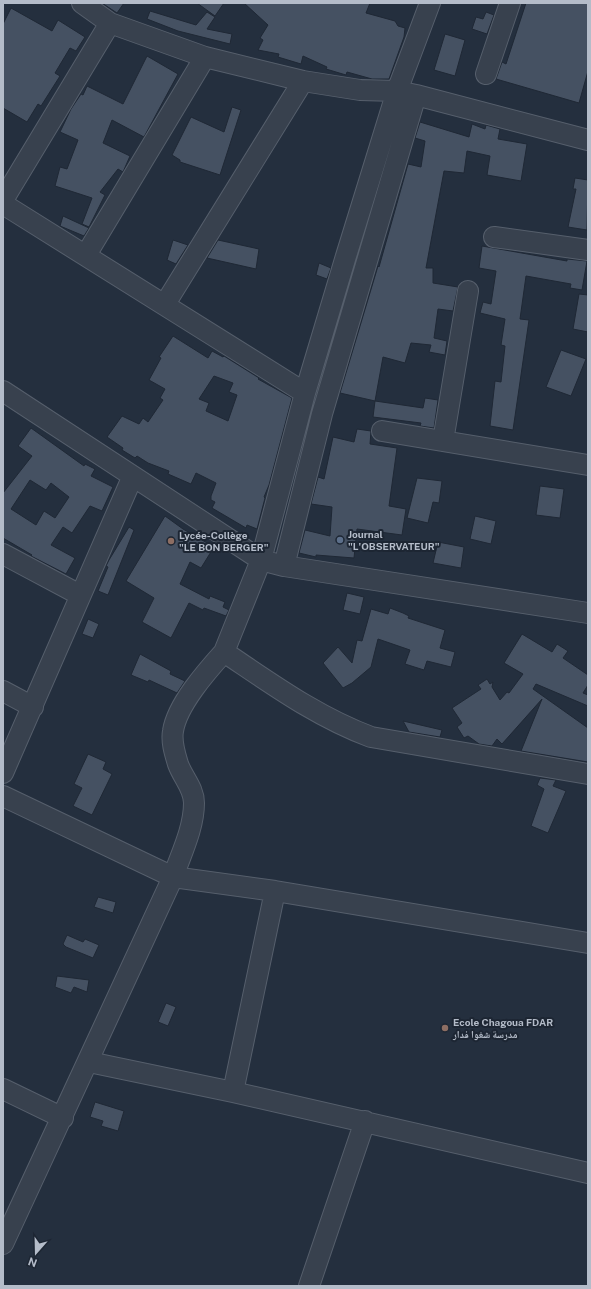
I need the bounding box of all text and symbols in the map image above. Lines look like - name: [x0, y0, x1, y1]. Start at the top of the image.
- place label: Journal "L'OBSERVATEUR": [348, 528, 440, 552]
- place label: Lycée-Collège "LE BON BERGER": [179, 529, 269, 553]
- marker: Journal "L'OBSERVATEUR": [335, 535, 345, 545]
- marker: Lycée-Collège "LE BON BERGER": [166, 536, 176, 546]
- place label: Ecole Chagoua FDAR مدرسة شغوا فدار: [452, 1016, 553, 1041]
- marker: Ecole Chagoua FDAR مدرسة شغوا فدار: [440, 1023, 450, 1033]
- north arrow: [16, 1233, 56, 1273]
- text: N: [26, 1255, 39, 1270]

